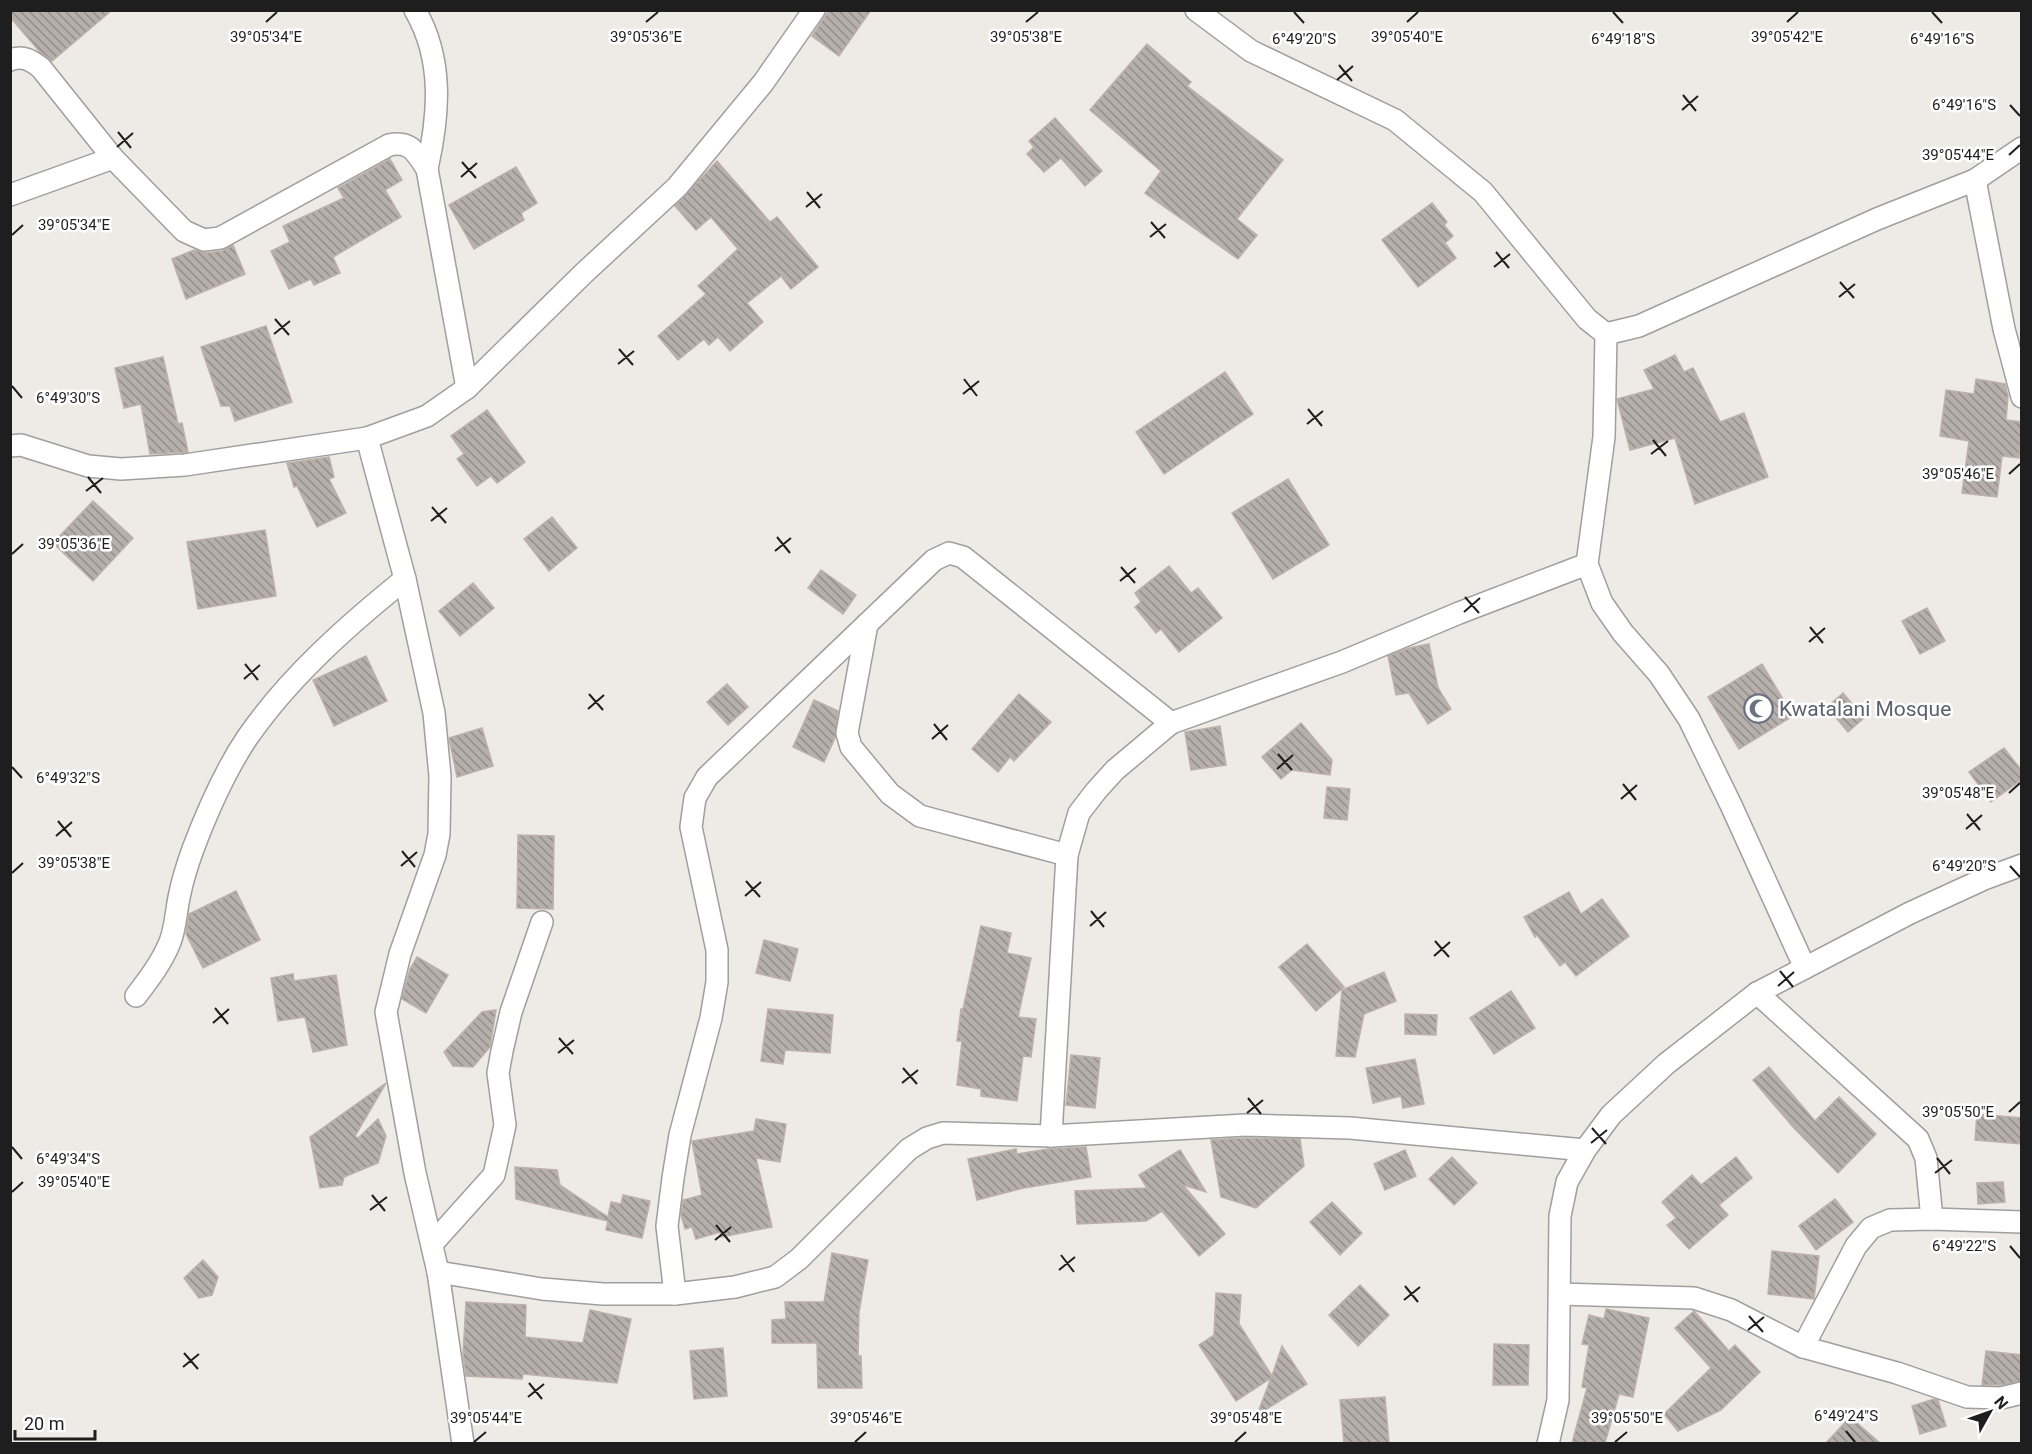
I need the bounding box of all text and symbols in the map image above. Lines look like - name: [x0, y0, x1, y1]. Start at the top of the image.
- text: 39°05'34"E: [230, 28, 303, 46]
- text: 39°05'36"E: [610, 28, 683, 46]
- text: 39°05'38"E: [990, 28, 1063, 46]
- text: 39°05'40"E: [1371, 28, 1444, 46]
- text: 39°05'42"E: [1751, 28, 1824, 46]
- text: 6°49'20"S: [1272, 30, 1336, 48]
- text: 6°49'18"S: [1591, 30, 1655, 48]
- text: 6°49'16"S: [1910, 30, 1974, 48]
- text: 6°49'16"S: [1932, 96, 1996, 114]
- text: 39°05'44"E: [1922, 146, 1995, 164]
- text: 39°05'34"E: [38, 216, 111, 234]
- text: 6°49'30"S: [36, 389, 100, 407]
- text: 39°05'46"E: [1922, 465, 1995, 483]
- text: 39°05'36"E: [38, 535, 111, 553]
- mosque icon: Kwatalani Mosque: [1742, 693, 1774, 725]
- place label: Kwatalani Mosque: [1779, 697, 1951, 721]
- text: 6°49'32"S: [36, 769, 100, 787]
- text: 39°05'48"E: [1922, 784, 1995, 802]
- text: 39°05'38"E: [38, 854, 111, 872]
- text: 6°49'20"S: [1932, 857, 1996, 875]
- text: 39°05'50"E: [1922, 1103, 1995, 1121]
- text: 6°49'34"S: [36, 1150, 100, 1168]
- text: 39°05'40"E: [38, 1173, 111, 1191]
- text: 6°49'22"S: [1932, 1237, 1996, 1255]
- north arrow: [1960, 1382, 2020, 1442]
- text: N: [1990, 1392, 2012, 1413]
- scale bar: [15, 1403, 94, 1441]
- text: 6°49'24"S: [1814, 1407, 1878, 1425]
- text: 39°05'44"E: [450, 1409, 523, 1427]
- text: 39°05'46"E: [830, 1409, 903, 1427]
- text: 39°05'48"E: [1210, 1409, 1283, 1427]
- text: 39°05'50"E: [1591, 1409, 1664, 1427]
- text: 20 m: [24, 1413, 64, 1434]

